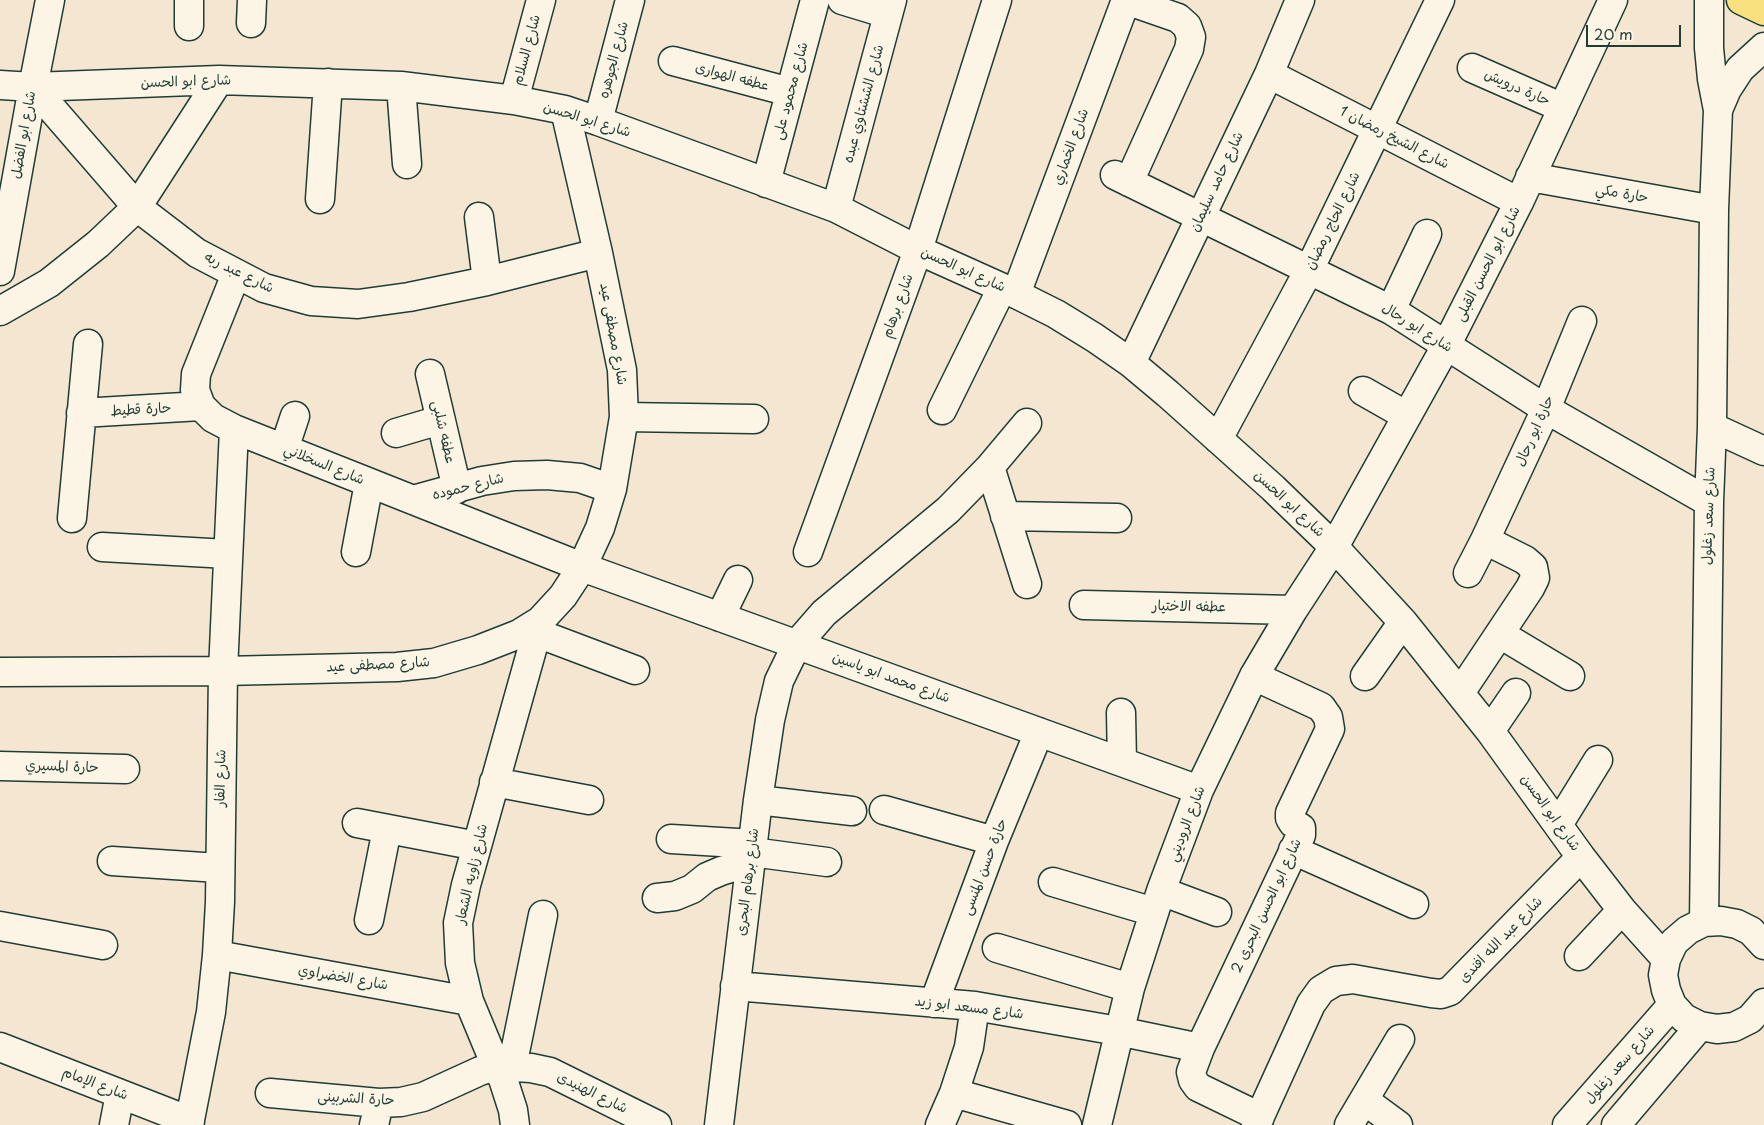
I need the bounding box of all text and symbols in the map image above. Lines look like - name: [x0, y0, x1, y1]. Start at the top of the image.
- street label: شارع السلام: [510, 13, 544, 87]
- scale bar: [1589, 15, 1684, 47]
- street label: شارع الجوهره: [596, 20, 632, 100]
- text: 20 m: [1594, 22, 1633, 45]
- street label: شارع محمود على: [770, 40, 812, 142]
- street label: شارع الششتاوي عبده: [840, 43, 888, 165]
- street label: عطفه الهوارى: [693, 59, 771, 95]
- street label: حارة درويش: [1482, 66, 1552, 110]
- street label: شارع ابو الحسن: [140, 72, 232, 92]
- street label: شارع ابو الفضل: [8, 90, 40, 180]
- street label: شارع ابو الحسن: [541, 99, 633, 141]
- street label: شارع الشيخ رمضان 1: [1336, 103, 1452, 173]
- street label: شارع الخماري: [1049, 106, 1093, 188]
- street label: شارع حامد سليمان: [1186, 129, 1248, 235]
- street label: شارع الحاج رمضان: [1302, 169, 1364, 273]
- street label: حارة مكي: [1594, 181, 1650, 207]
- street label: شارع ابو الحسن القبلى: [1452, 204, 1524, 324]
- street label: شارع ابو الحسن: [918, 244, 1008, 296]
- street label: شارع عبد ربه: [202, 249, 276, 297]
- street label: شارع برهام: [879, 272, 917, 340]
- street label: شارع مصطفى عيد: [596, 282, 630, 386]
- street label: شارع ابو رحال: [1378, 300, 1456, 356]
- street label: حارة ابو رحال: [1512, 393, 1558, 469]
- street label: عطفه شلبى: [428, 399, 458, 465]
- street label: حارة قطيط: [110, 400, 172, 420]
- street label: شارع السخلاني: [281, 441, 367, 489]
- street label: شارع ابو الحسن: [1250, 467, 1328, 541]
- street label: شارع سعد زغلول: [1699, 467, 1719, 565]
- street label: شارع حموده: [430, 470, 506, 504]
- street label: عطفه الاختيار: [1152, 598, 1226, 616]
- street label: شارع محمد ابو ياسين: [830, 649, 952, 707]
- street label: شارع مصطفى عيد: [326, 654, 430, 676]
- street label: شارع الفار: [212, 749, 230, 807]
- street label: حارة المسيري: [25, 757, 99, 777]
- street label: شارع ابو الحسن: [1517, 771, 1583, 855]
- street label: شارع الروديني: [1165, 784, 1209, 864]
- street label: حارة حسن المنسى: [959, 816, 1011, 918]
- street label: شارع زاويه الشعار: [452, 822, 492, 926]
- street label: شارع برهام البحرى: [733, 827, 763, 937]
- street label: شارع ابو الحسن البحرى 2: [1228, 836, 1306, 976]
- street label: شارع عبد الله افندى: [1456, 893, 1546, 987]
- street label: شارع الخضراوي: [297, 962, 389, 994]
- street label: شارع مسعد ابو زيد: [914, 993, 1024, 1023]
- street label: شارع سعد زغلول: [1581, 1022, 1659, 1108]
- street label: شارع الإمام: [60, 1064, 130, 1104]
- street label: شارع الهنيدى: [554, 1069, 630, 1117]
- street label: حارة الشربينى: [317, 1089, 395, 1109]

